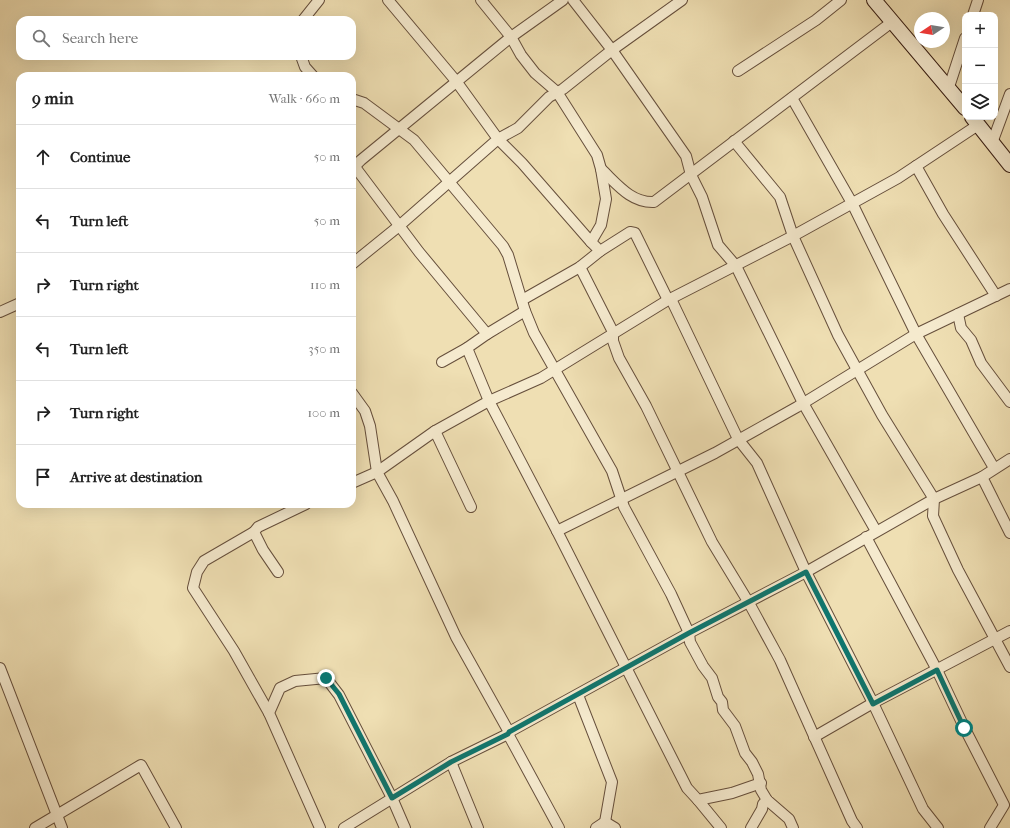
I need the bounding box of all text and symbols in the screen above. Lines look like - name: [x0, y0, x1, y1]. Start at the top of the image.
- north arrow: [914, 12, 950, 48]
- map controls: [962, 12, 998, 120]
- button: +: [962, 12, 998, 48]
- search box: [16, 16, 356, 60]
- icon: search: [30, 27, 52, 49]
- text: Search here: [62, 29, 138, 47]
- button: −: [962, 48, 998, 84]
- button: layers: [962, 84, 998, 120]
- text: 9 min: [32, 88, 74, 108]
- text: Walk · 660 m: [269, 91, 340, 106]
- icon: ahead: [32, 146, 54, 168]
- text: Continue: [70, 148, 130, 166]
- text: 50 m: [314, 149, 340, 164]
- icon: left: [32, 210, 54, 232]
- text: Turn left: [70, 212, 128, 230]
- text: 50 m: [314, 213, 340, 228]
- icon: right: [32, 274, 54, 296]
- text: Turn right: [70, 276, 139, 294]
- text: 110 m: [310, 277, 340, 292]
- icon: left: [32, 338, 54, 360]
- text: Turn left: [70, 340, 128, 358]
- text: 350 m: [308, 341, 340, 356]
- icon: right: [32, 402, 54, 424]
- text: Turn right: [70, 404, 139, 422]
- text: 100 m: [307, 405, 340, 420]
- icon: arrive: [32, 466, 54, 488]
- text: Arrive at destination: [70, 468, 202, 486]
- route end: [317, 669, 335, 687]
- route start: [955, 719, 973, 737]

